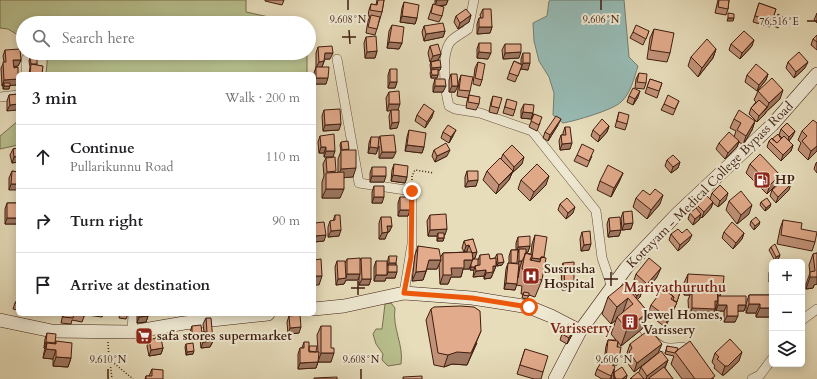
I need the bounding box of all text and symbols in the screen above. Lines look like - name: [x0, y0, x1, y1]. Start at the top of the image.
- text: 9.608°N: [330, 13, 367, 27]
- text: 9.606°N: [583, 13, 620, 27]
- text: 76.516°E: [759, 15, 799, 29]
- search box: [16, 16, 316, 60]
- icon: search: [30, 27, 52, 49]
- text: Search here: [62, 28, 135, 48]
- text: 3 min: [32, 87, 77, 110]
- text: Walk · 200 m: [225, 89, 300, 107]
- street label: Kottayam - Medical College Bypass Road: [623, 98, 797, 272]
- text: Continue: [70, 138, 135, 158]
- icon: ahead: [32, 146, 54, 168]
- text: 110 m: [266, 148, 300, 166]
- text: Pullarikunnu Road: [70, 158, 174, 176]
- fuel station icon: HP: [752, 170, 772, 190]
- place label: HP: [775, 171, 795, 189]
- route end: [403, 182, 421, 200]
- icon: right: [32, 210, 54, 232]
- text: Turn right: [70, 211, 143, 231]
- text: 90 m: [272, 212, 300, 230]
- map controls: [769, 259, 805, 367]
- button: +: [769, 259, 805, 295]
- place label: Susrusha Hospital: [544, 260, 596, 293]
- hospital icon: Susrusha Hospital: [521, 266, 541, 286]
- icon: arrive: [32, 274, 54, 296]
- text: Arrive at destination: [70, 275, 210, 295]
- district label: Mariyathuruthu: [624, 278, 726, 297]
- button: −: [769, 295, 805, 331]
- route start: [520, 298, 538, 316]
- place label: Jewel Homes, Varissery: [641, 306, 723, 339]
- building icon: Jewel Homes, Varissery: [620, 312, 640, 332]
- district label: Varisserry: [550, 319, 612, 338]
- supermarket icon: safa stores supermarket: [134, 326, 154, 346]
- place label: safa stores supermarket: [157, 327, 292, 345]
- button: layers: [769, 331, 805, 367]
- text: 9.610°N: [90, 353, 127, 367]
- text: 9.608°N: [343, 353, 380, 367]
- text: 9.606°N: [596, 353, 633, 367]

